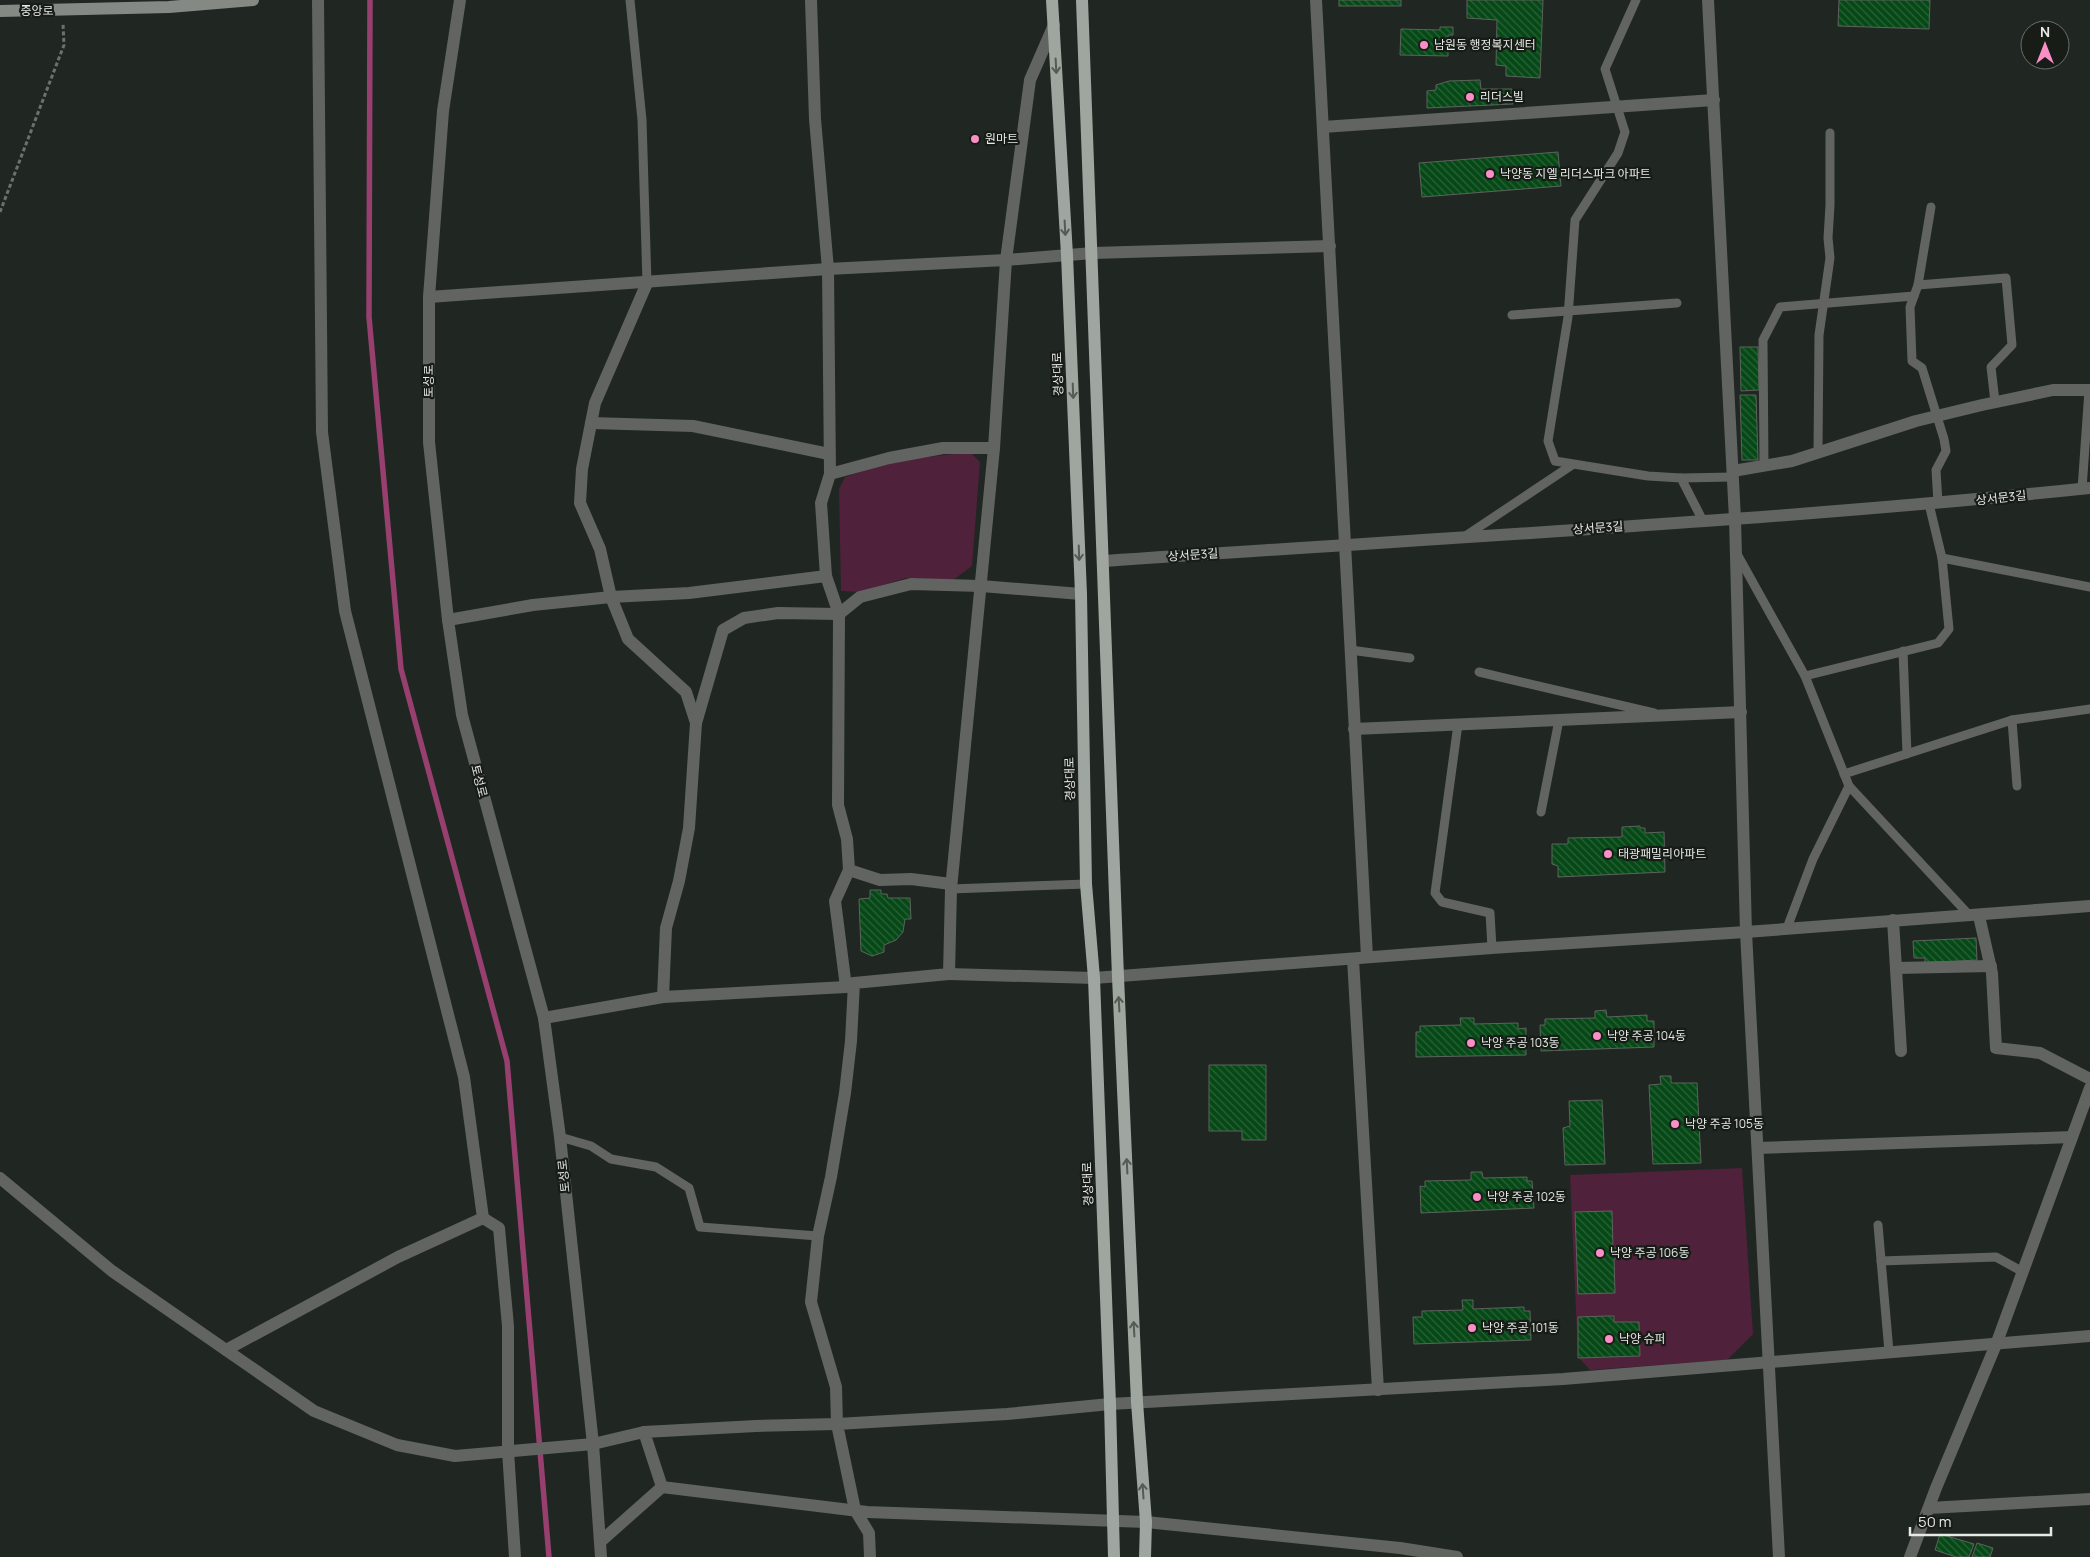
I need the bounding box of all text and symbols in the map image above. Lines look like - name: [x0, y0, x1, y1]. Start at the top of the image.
- street label: 중앙로: [20, 2, 54, 19]
- north arrow: [2020, 20, 2070, 70]
- text: N: [2040, 22, 2050, 41]
- place label: 남원동 행정복지센터: [1434, 36, 1536, 53]
- marker: 남원동 행정복지센터: [1418, 39, 1430, 51]
- one-way arrow: [1052, 58, 1061, 74]
- place label: 리더스빌: [1480, 88, 1524, 105]
- marker: 리더스빌: [1464, 91, 1476, 103]
- place label: 원마트: [985, 130, 1018, 147]
- marker: 원마트: [969, 133, 981, 145]
- place label: 낙양동 지엘 리더스파크 아파트: [1500, 165, 1651, 182]
- marker: 낙양동 지엘 리더스파크 아파트: [1484, 168, 1496, 180]
- one-way arrow: [1061, 220, 1070, 236]
- street label: 경상대로: [1048, 352, 1067, 396]
- street label: 토성로: [420, 364, 437, 398]
- one-way arrow: [1068, 382, 1077, 398]
- street label: 상서문3길: [1975, 486, 2027, 509]
- street label: 상서문3길: [1572, 517, 1624, 538]
- street label: 상서문3길: [1167, 544, 1219, 565]
- one-way arrow: [1075, 545, 1084, 561]
- street label: 경상대로: [1061, 757, 1078, 801]
- street label: 토성로: [467, 763, 492, 799]
- place label: 태광패밀리아파트: [1618, 845, 1706, 862]
- marker: 태광패밀리아파트: [1602, 848, 1614, 860]
- one-way arrow: [1115, 996, 1124, 1012]
- place label: 낙양 주공 104동: [1607, 1027, 1686, 1044]
- marker: 낙양 주공 104동: [1591, 1030, 1603, 1042]
- place label: 낙양 주공 103동: [1481, 1034, 1560, 1051]
- marker: 낙양 주공 103동: [1465, 1037, 1477, 1049]
- place label: 낙양 주공 105동: [1685, 1115, 1764, 1132]
- marker: 낙양 주공 105동: [1669, 1118, 1681, 1130]
- street label: 토성로: [553, 1159, 574, 1193]
- one-way arrow: [1122, 1159, 1131, 1175]
- street label: 경상대로: [1078, 1162, 1097, 1206]
- place label: 낙양 주공 102동: [1487, 1188, 1566, 1205]
- marker: 낙양 주공 102동: [1471, 1191, 1483, 1203]
- place label: 낙양 주공 106동: [1610, 1244, 1689, 1261]
- marker: 낙양 주공 106동: [1594, 1247, 1606, 1259]
- place label: 낙양 주공 101동: [1482, 1319, 1559, 1336]
- one-way arrow: [1129, 1321, 1138, 1337]
- marker: 낙양 주공 101동: [1466, 1322, 1478, 1334]
- place label: 낙양 슈퍼: [1619, 1330, 1666, 1347]
- marker: 낙양 슈퍼: [1603, 1333, 1615, 1345]
- one-way arrow: [1139, 1483, 1148, 1499]
- scale bar: [1910, 1504, 2051, 1536]
- text: 50 m: [1918, 1511, 1952, 1532]

